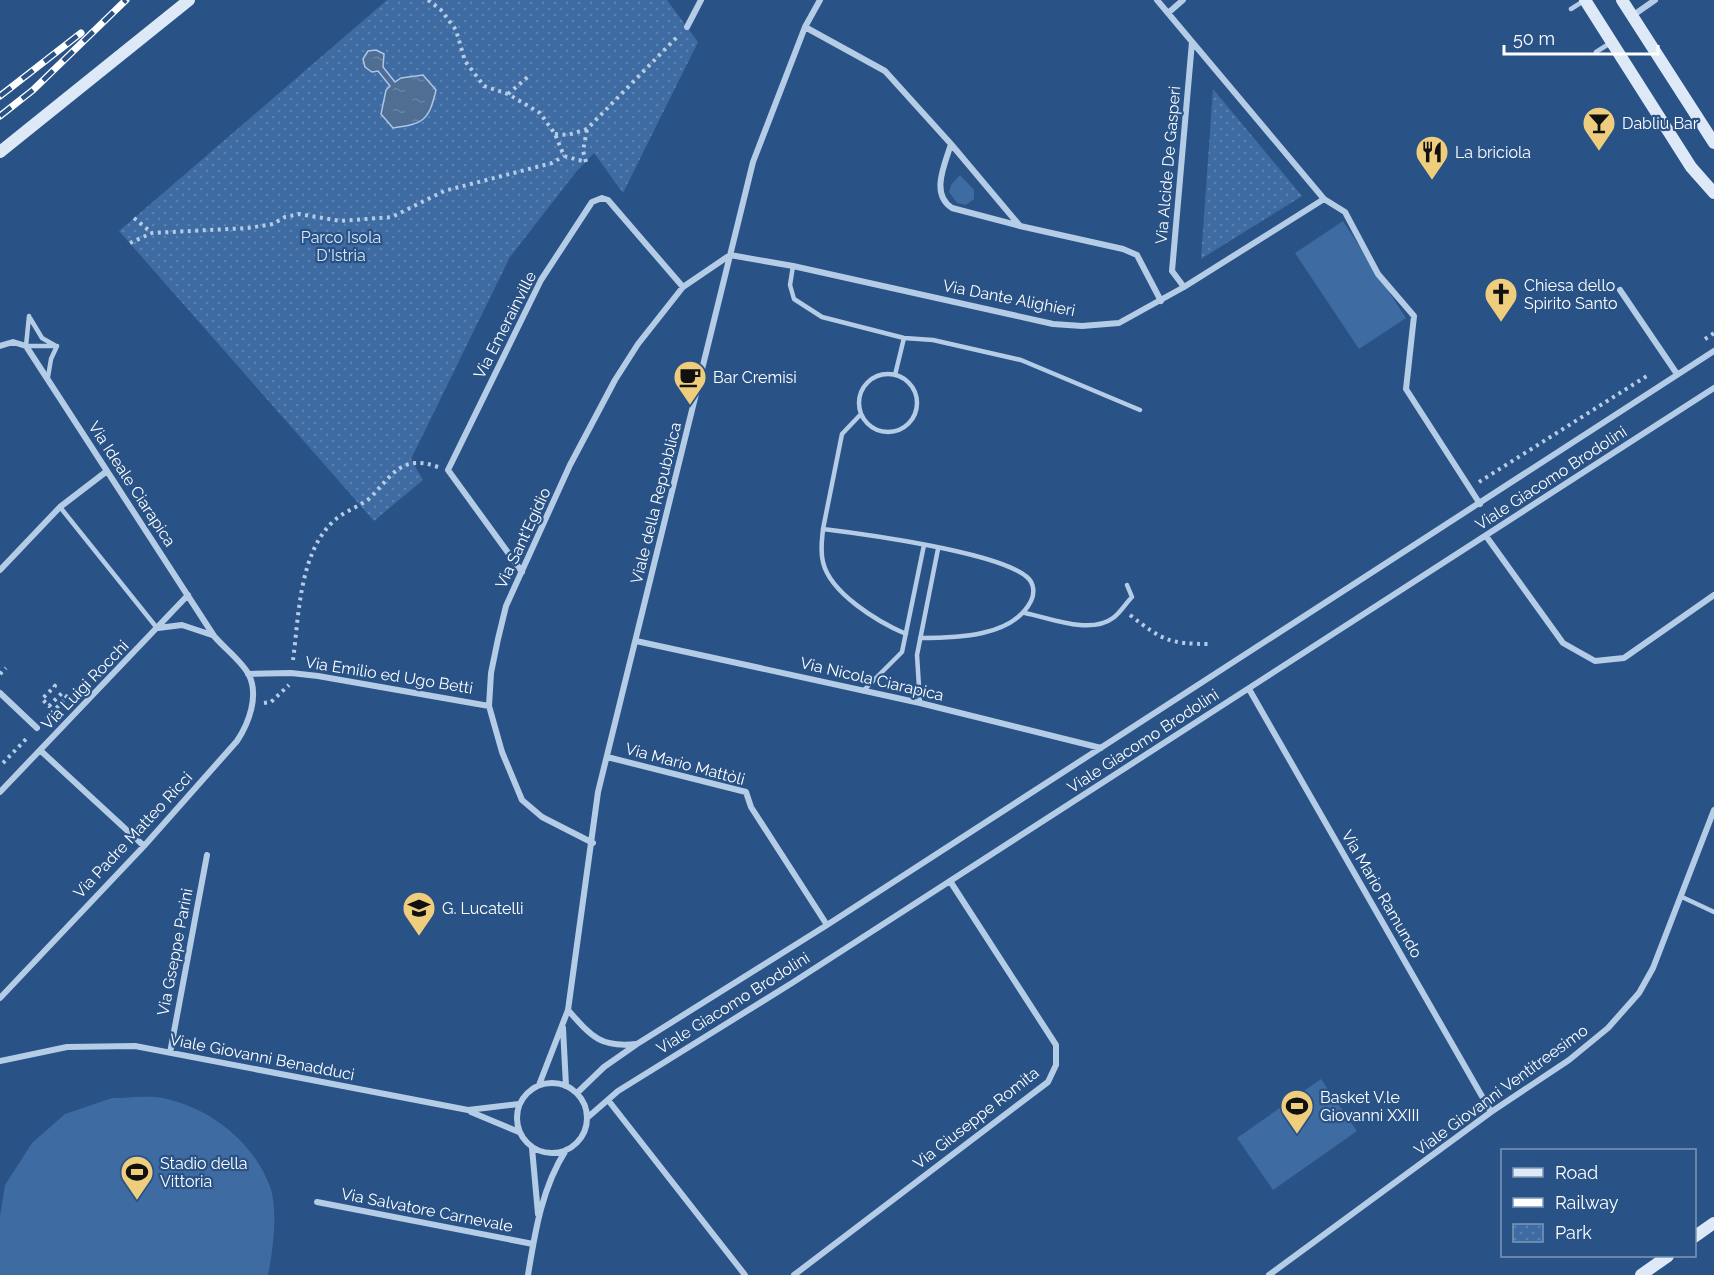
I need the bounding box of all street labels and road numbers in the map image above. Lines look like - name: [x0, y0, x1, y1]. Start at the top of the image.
- street label: Via Alcide De Gasperi: [1152, 85, 1184, 245]
- street label: Via Emerainville: [470, 268, 540, 382]
- street label: Via Dante Alighieri: [941, 276, 1077, 320]
- street label: Via Ideale Ciarapica: [84, 418, 180, 550]
- street label: Viale della Repubblica: [627, 420, 685, 586]
- street label: Viale Giacomo Brodolini: [1472, 422, 1630, 534]
- street label: Via Sant'Egidio: [491, 485, 555, 591]
- street label: Via Luigi Rocchi: [38, 636, 132, 734]
- street label: Via Emilio ed Ugo Betti: [304, 652, 474, 698]
- street label: Via Nicola Ciarapica: [798, 653, 946, 705]
- street label: Viale Giacomo Brodolini: [1064, 685, 1222, 797]
- street label: Via Mario Mattòli: [623, 739, 747, 789]
- street label: Via Padre Matteo Ricci: [70, 768, 196, 902]
- street label: Via Mario Ramundo: [1338, 827, 1426, 961]
- street label: Via Gseppe Parini: [153, 887, 197, 1017]
- street label: Viale Giacomo Brodolini: [653, 948, 813, 1058]
- street label: Viale Giovanni Ventitreesimo: [1410, 1021, 1592, 1159]
- street label: Viale Giovanni Benadduci: [168, 1030, 356, 1084]
- street label: Via Giuseppe Romita: [910, 1063, 1042, 1173]
- street label: Via Salvatore Carnevale: [339, 1184, 515, 1236]

